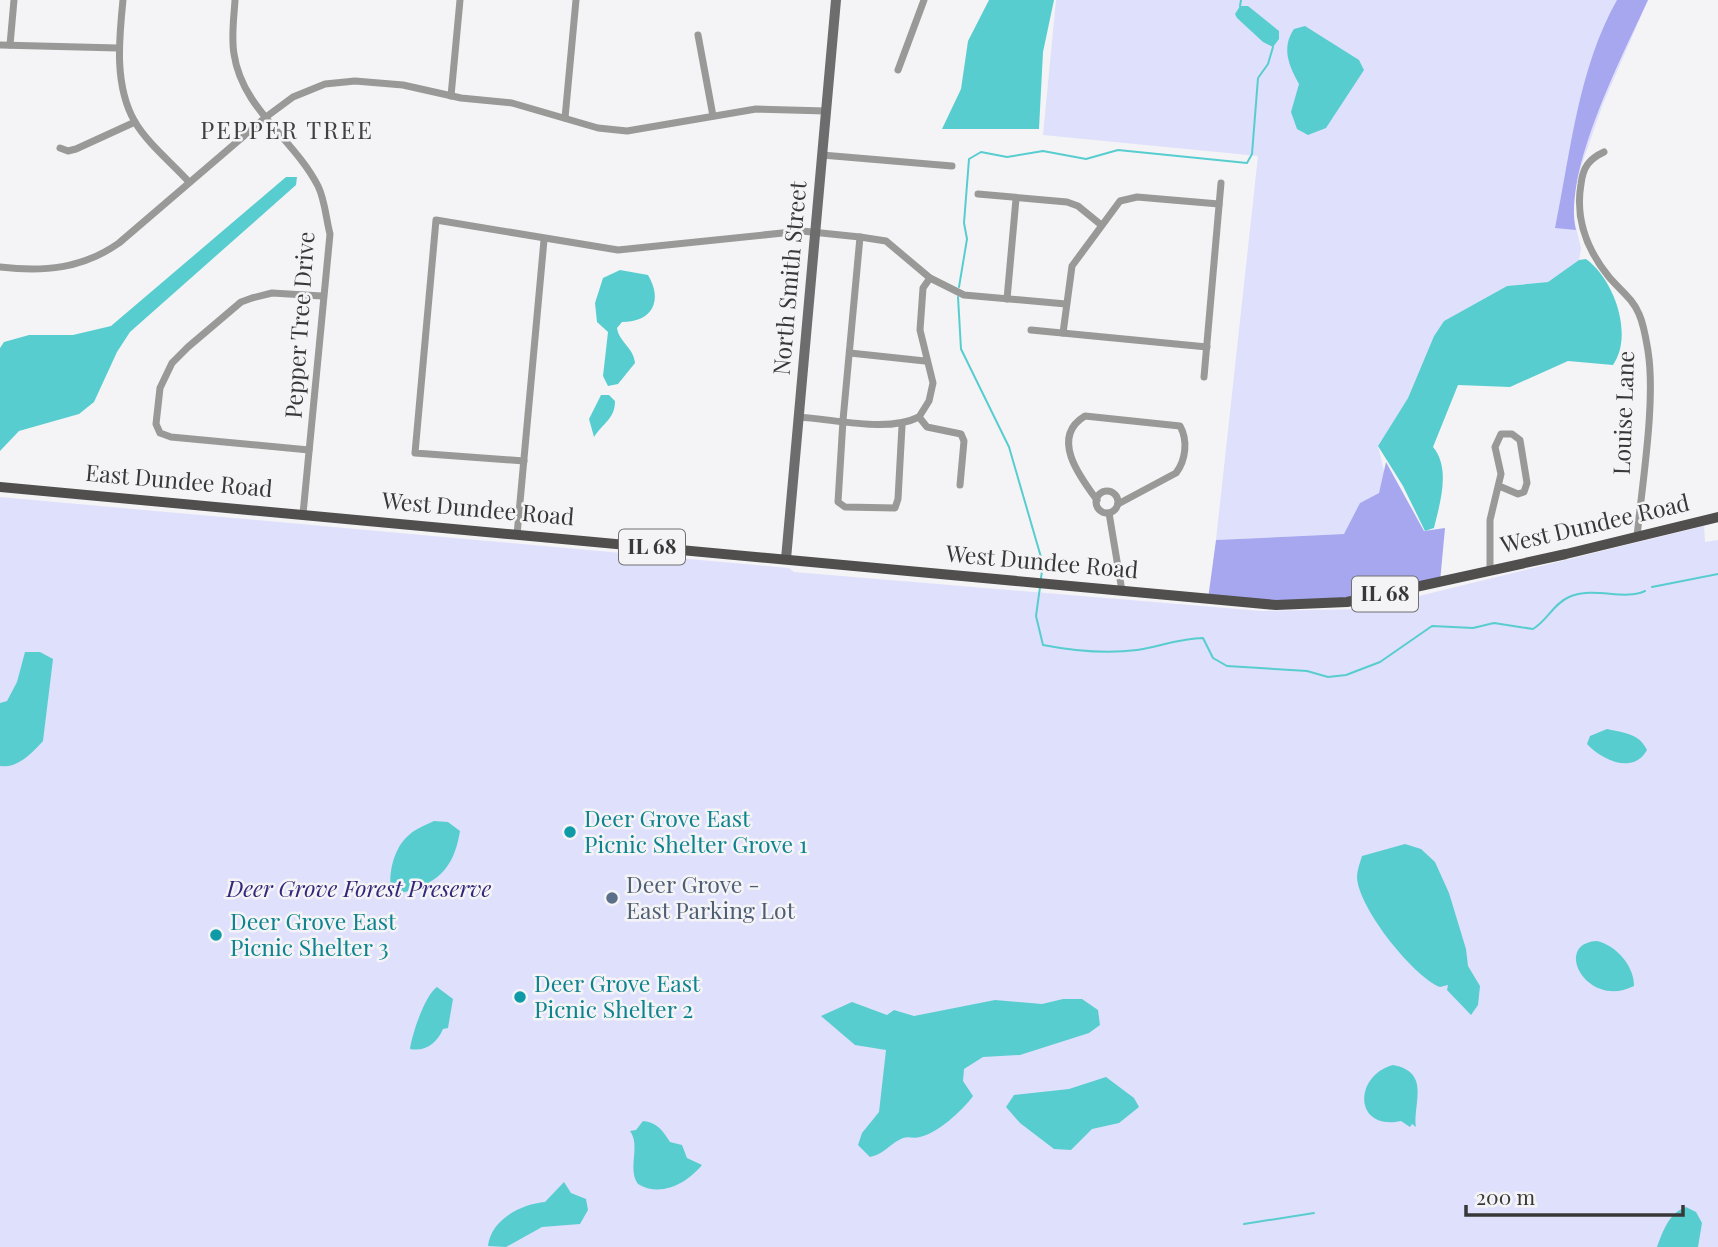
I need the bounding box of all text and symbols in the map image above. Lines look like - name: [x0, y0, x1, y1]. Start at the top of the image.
- district label: PEPPER TREE: [200, 113, 374, 145]
- street label: North Smith Street: [765, 179, 813, 376]
- street label: Pepper Tree Drive: [277, 230, 321, 419]
- street label: Louise Lane: [1605, 350, 1640, 476]
- street label: East Dundee Road: [84, 456, 274, 503]
- street label: West Dundee Road: [380, 484, 576, 531]
- street label: West Dundee Road: [1496, 486, 1692, 560]
- road number: IL 68: [619, 530, 685, 564]
- street label: West Dundee Road: [944, 537, 1140, 584]
- road number: IL 68: [1352, 576, 1418, 612]
- place label: Deer Grove East Picnic Shelter Grove 1: [584, 802, 808, 859]
- marker: Deer Grove East Picnic Shelter Grove 1: [562, 824, 578, 840]
- place label: Deer Grove - East Parking Lot: [626, 868, 796, 925]
- park label: Deer Grove Forest Preserve: [226, 872, 492, 903]
- marker: Deer Grove - East Parking Lot: [604, 890, 620, 906]
- place label: Deer Grove East Picnic Shelter 3: [230, 905, 397, 962]
- marker: Deer Grove East Picnic Shelter 3: [208, 927, 224, 943]
- place label: Deer Grove East Picnic Shelter 2: [534, 967, 701, 1024]
- marker: Deer Grove East Picnic Shelter 2: [512, 989, 528, 1005]
- scale bar: [1466, 1174, 1683, 1218]
- text: 200 m: [1476, 1182, 1535, 1210]

